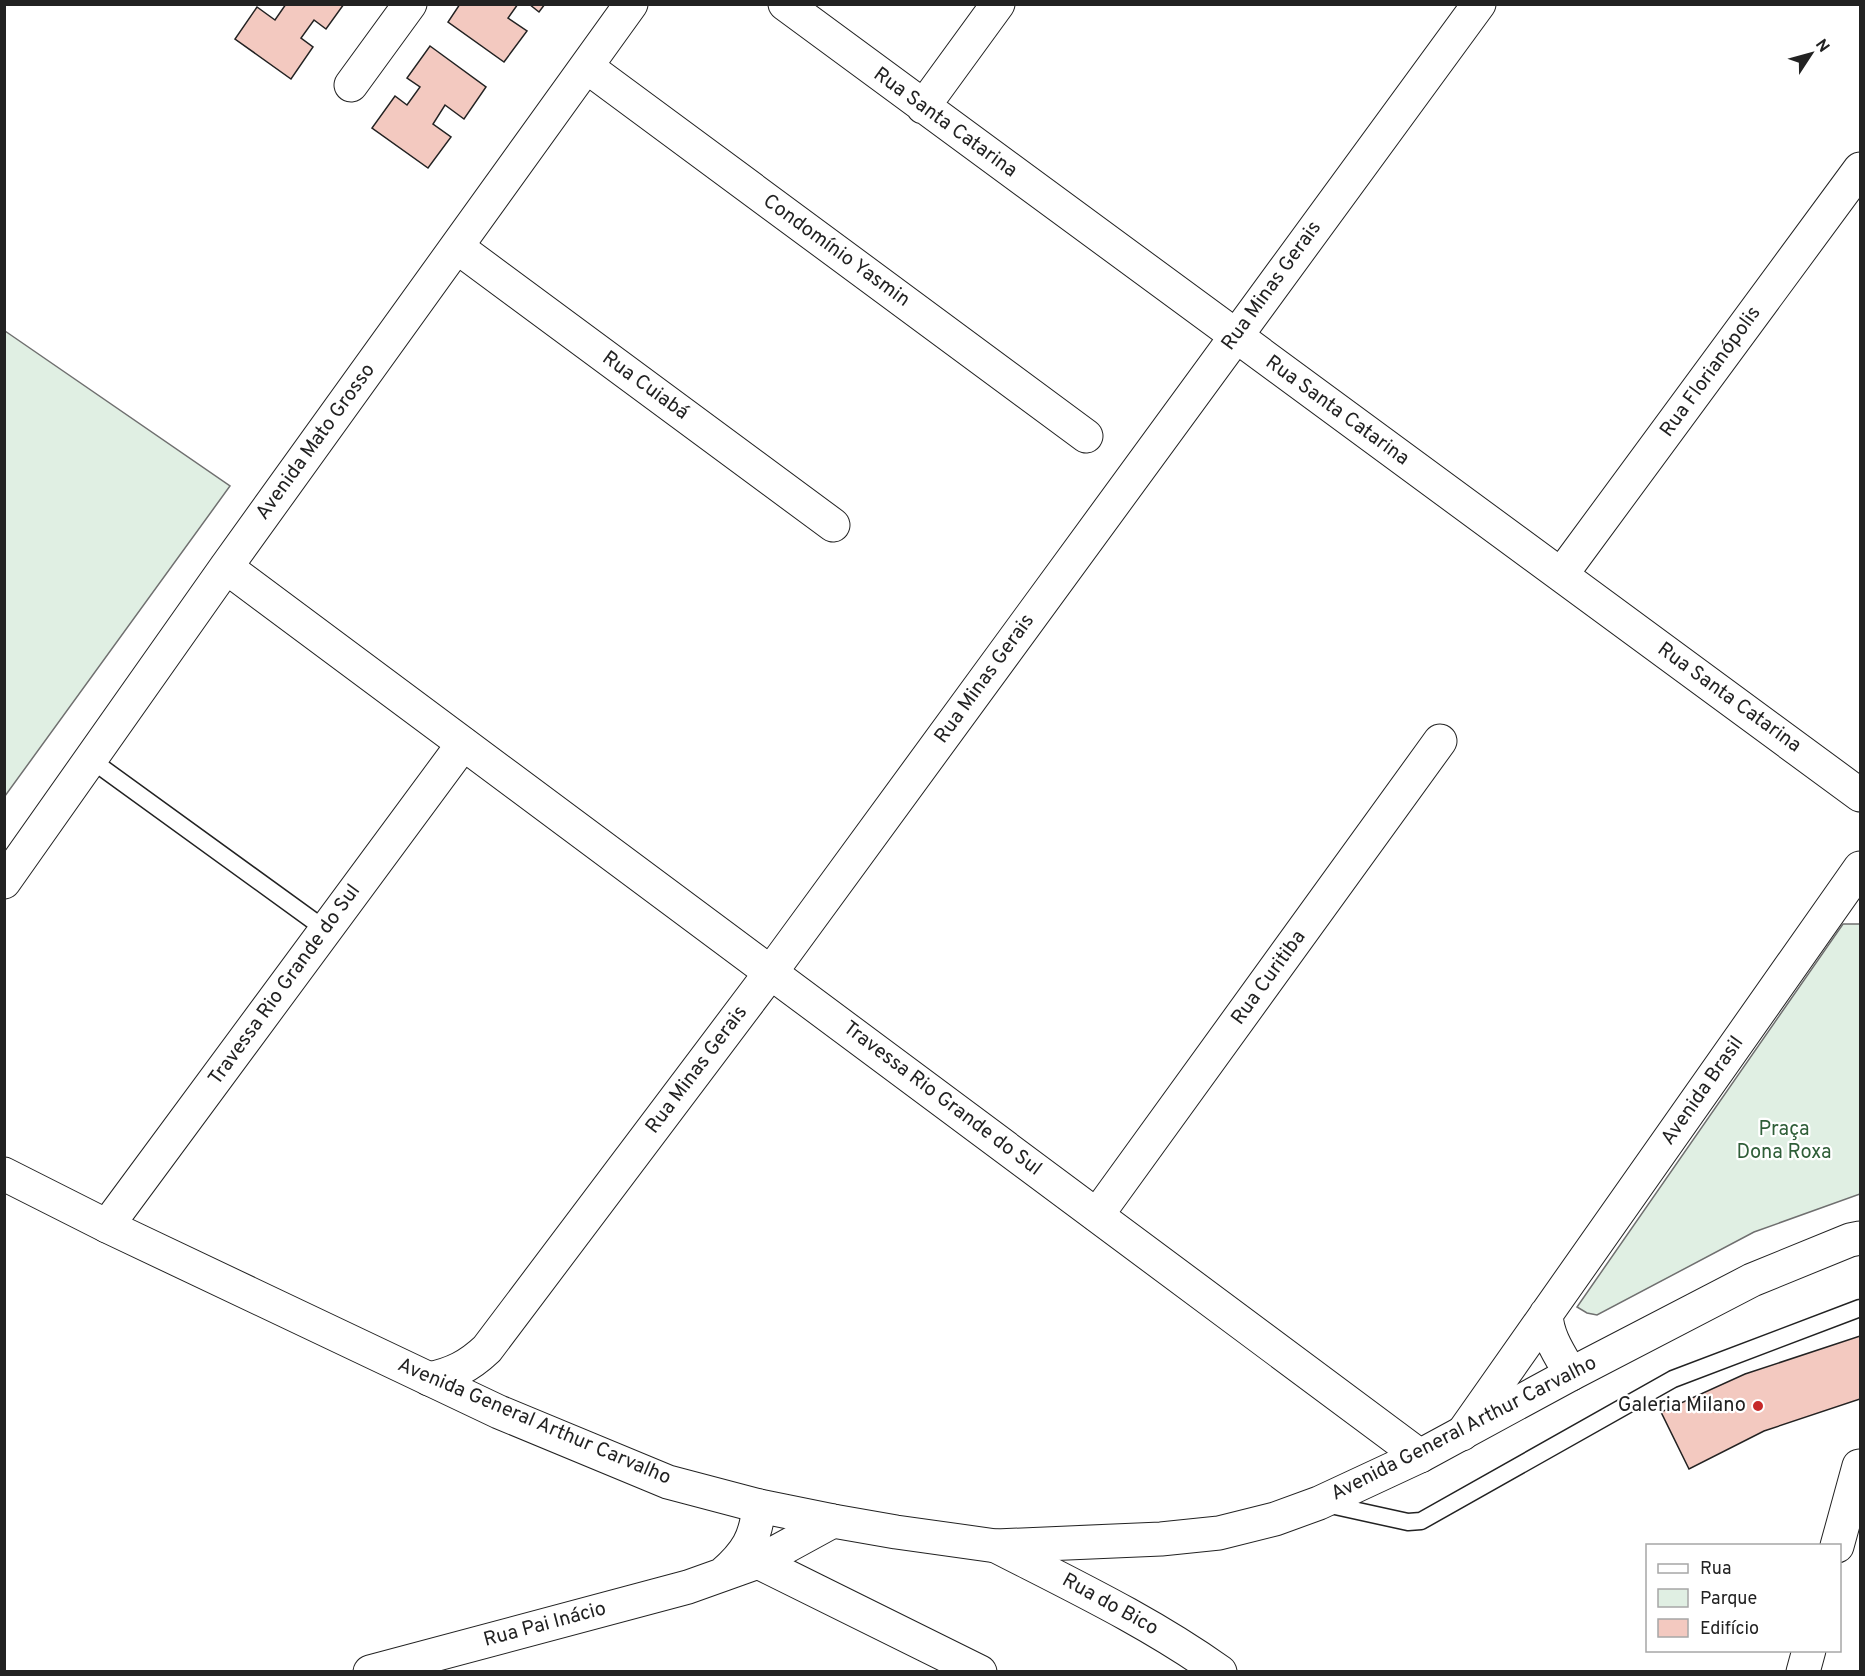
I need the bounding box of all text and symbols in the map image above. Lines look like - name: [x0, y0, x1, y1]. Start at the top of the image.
- north arrow: [1781, 24, 1841, 84]
- text: N: [1810, 36, 1833, 57]
- street label: Rua Santa Catarina: [868, 62, 1022, 184]
- street label: Condomínio Yasmin: [757, 189, 915, 313]
- street label: Rua Minas Gerais: [1216, 216, 1328, 356]
- street label: Rua Florianópolis: [1655, 301, 1767, 443]
- street label: Rua Cuiabá: [596, 346, 694, 426]
- street label: Rua Santa Catarina: [1260, 350, 1414, 472]
- street label: Avenida Mato Grosso: [250, 359, 382, 525]
- street label: Rua Minas Gerais: [929, 609, 1041, 749]
- street label: Rua Santa Catarina: [1652, 637, 1806, 759]
- street label: Travessa Rio Grande do Sul: [203, 879, 367, 1091]
- street label: Rua Curitiba: [1226, 925, 1312, 1031]
- street label: Rua Minas Gerais: [640, 1001, 754, 1139]
- street label: Travessa Rio Grande do Sul: [837, 1016, 1047, 1182]
- street label: Avenida Brasil: [1656, 1031, 1750, 1151]
- park label: Praça Dona Roxa: [1737, 1117, 1831, 1166]
- street label: Avenida General Arthur Carvalho: [1327, 1351, 1601, 1507]
- street label: Avenida General Arthur Carvalho: [393, 1352, 675, 1492]
- place label: Galeria Milano: [1618, 1393, 1746, 1419]
- marker: Galeria Milano: [1751, 1399, 1765, 1413]
- legend: [1646, 1544, 1841, 1652]
- text: Rua: [1700, 1558, 1731, 1581]
- street label: Rua do Bico: [1057, 1568, 1163, 1642]
- text: Parque: [1700, 1588, 1757, 1611]
- street label: Rua Pai Inácio: [481, 1596, 609, 1654]
- text: Edifício: [1700, 1618, 1759, 1641]

